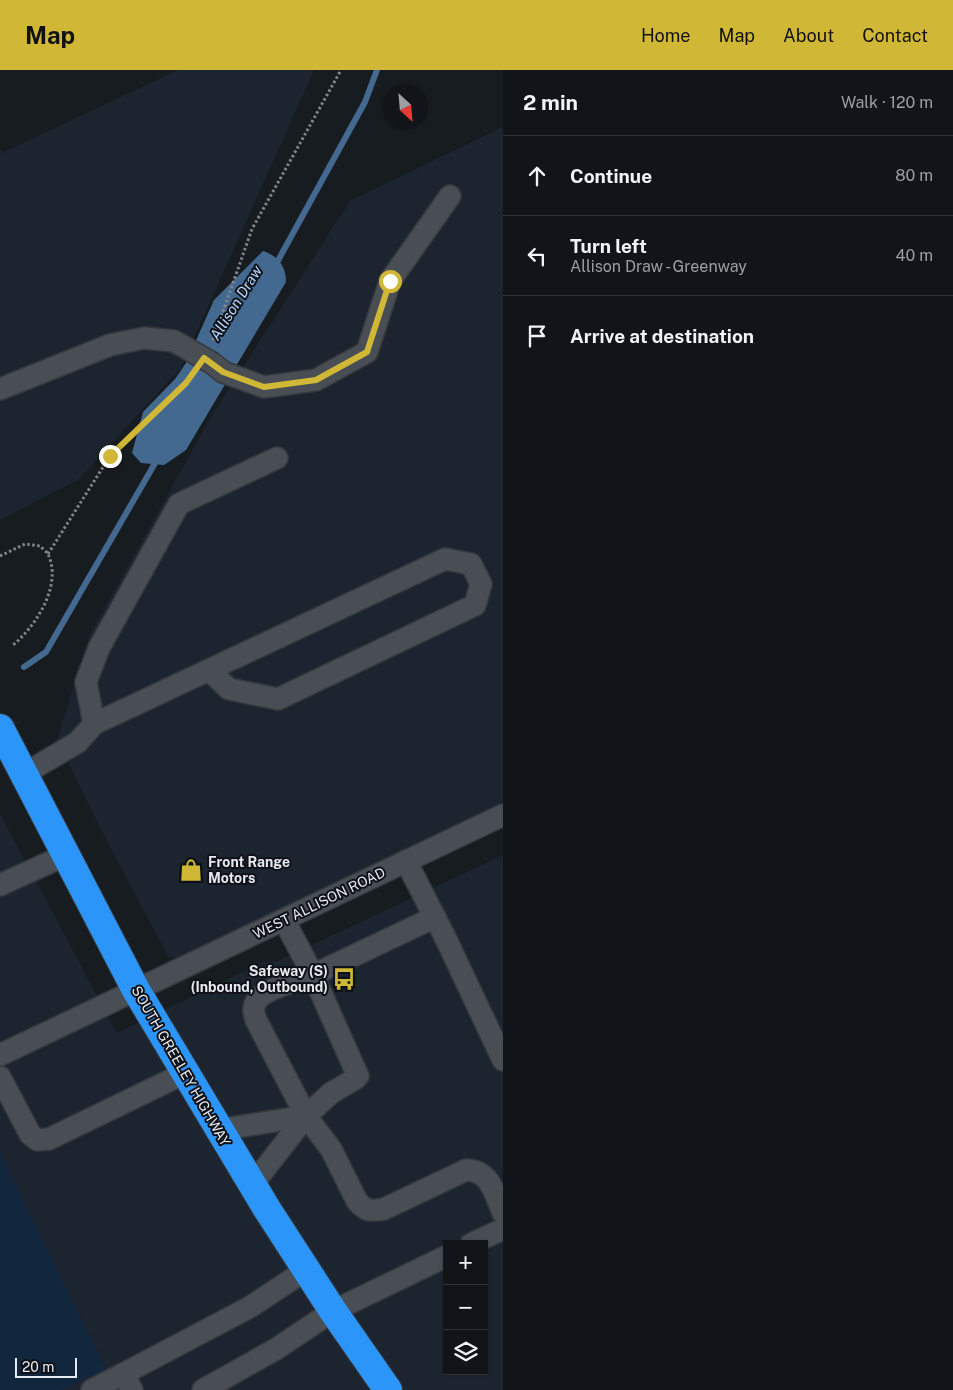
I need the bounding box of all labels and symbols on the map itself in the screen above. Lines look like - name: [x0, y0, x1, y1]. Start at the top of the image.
- north arrow: [383, 85, 428, 130]
- water label: Allison Draw: [206, 262, 266, 343]
- route start: [379, 270, 402, 293]
- route end: [99, 445, 122, 468]
- place label: Front Range Motors: [208, 854, 290, 886]
- shop icon: Front Range Motors: [178, 857, 204, 883]
- street label: WEST ALLISON ROAD: [250, 864, 388, 942]
- place label: Safeway (S) (Inbound, Outbound): [191, 963, 328, 995]
- bus stop icon: Safeway (S) (Inbound, Outbound): [331, 966, 357, 992]
- street label: SOUTH GREELEY HIGHWAY: [128, 983, 234, 1149]
- scale bar: [15, 1355, 78, 1378]

